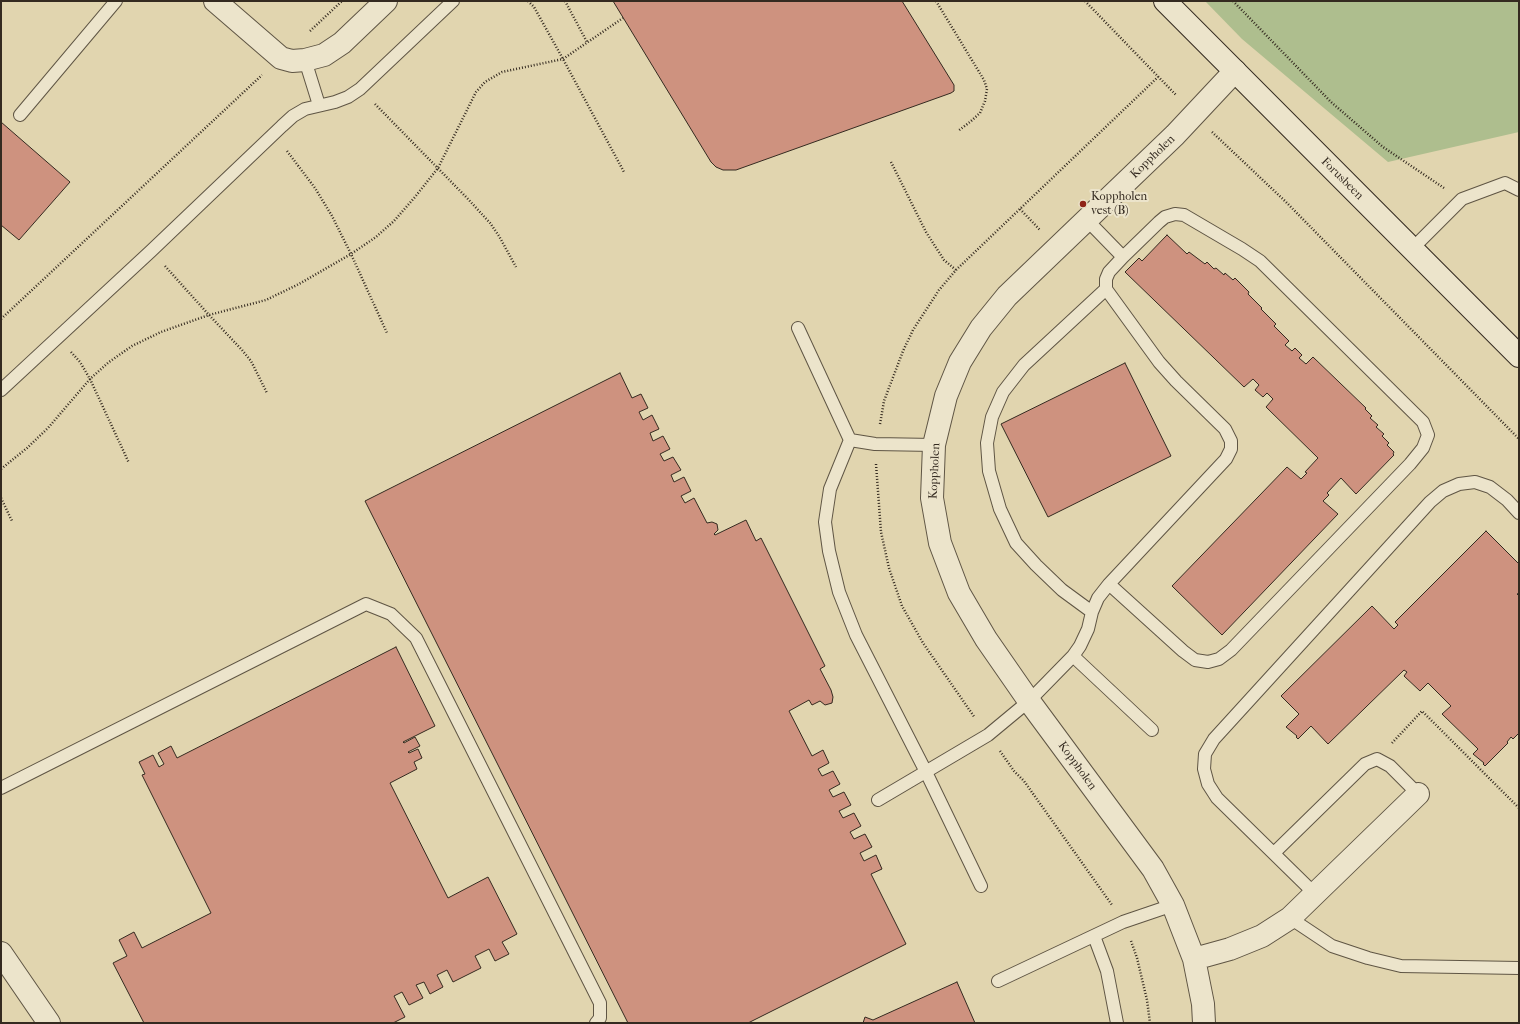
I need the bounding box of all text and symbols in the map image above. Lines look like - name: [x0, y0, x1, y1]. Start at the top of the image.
- street label: Koppholen: [1128, 132, 1178, 182]
- street label: Forusbeen: [1318, 155, 1366, 203]
- place label: Koppholen vest (B): [1091, 190, 1147, 218]
- marker: Koppholen vest (B): [1078, 199, 1088, 209]
- street label: Koppholen: [926, 443, 944, 499]
- street label: Koppholen: [1055, 739, 1099, 793]

